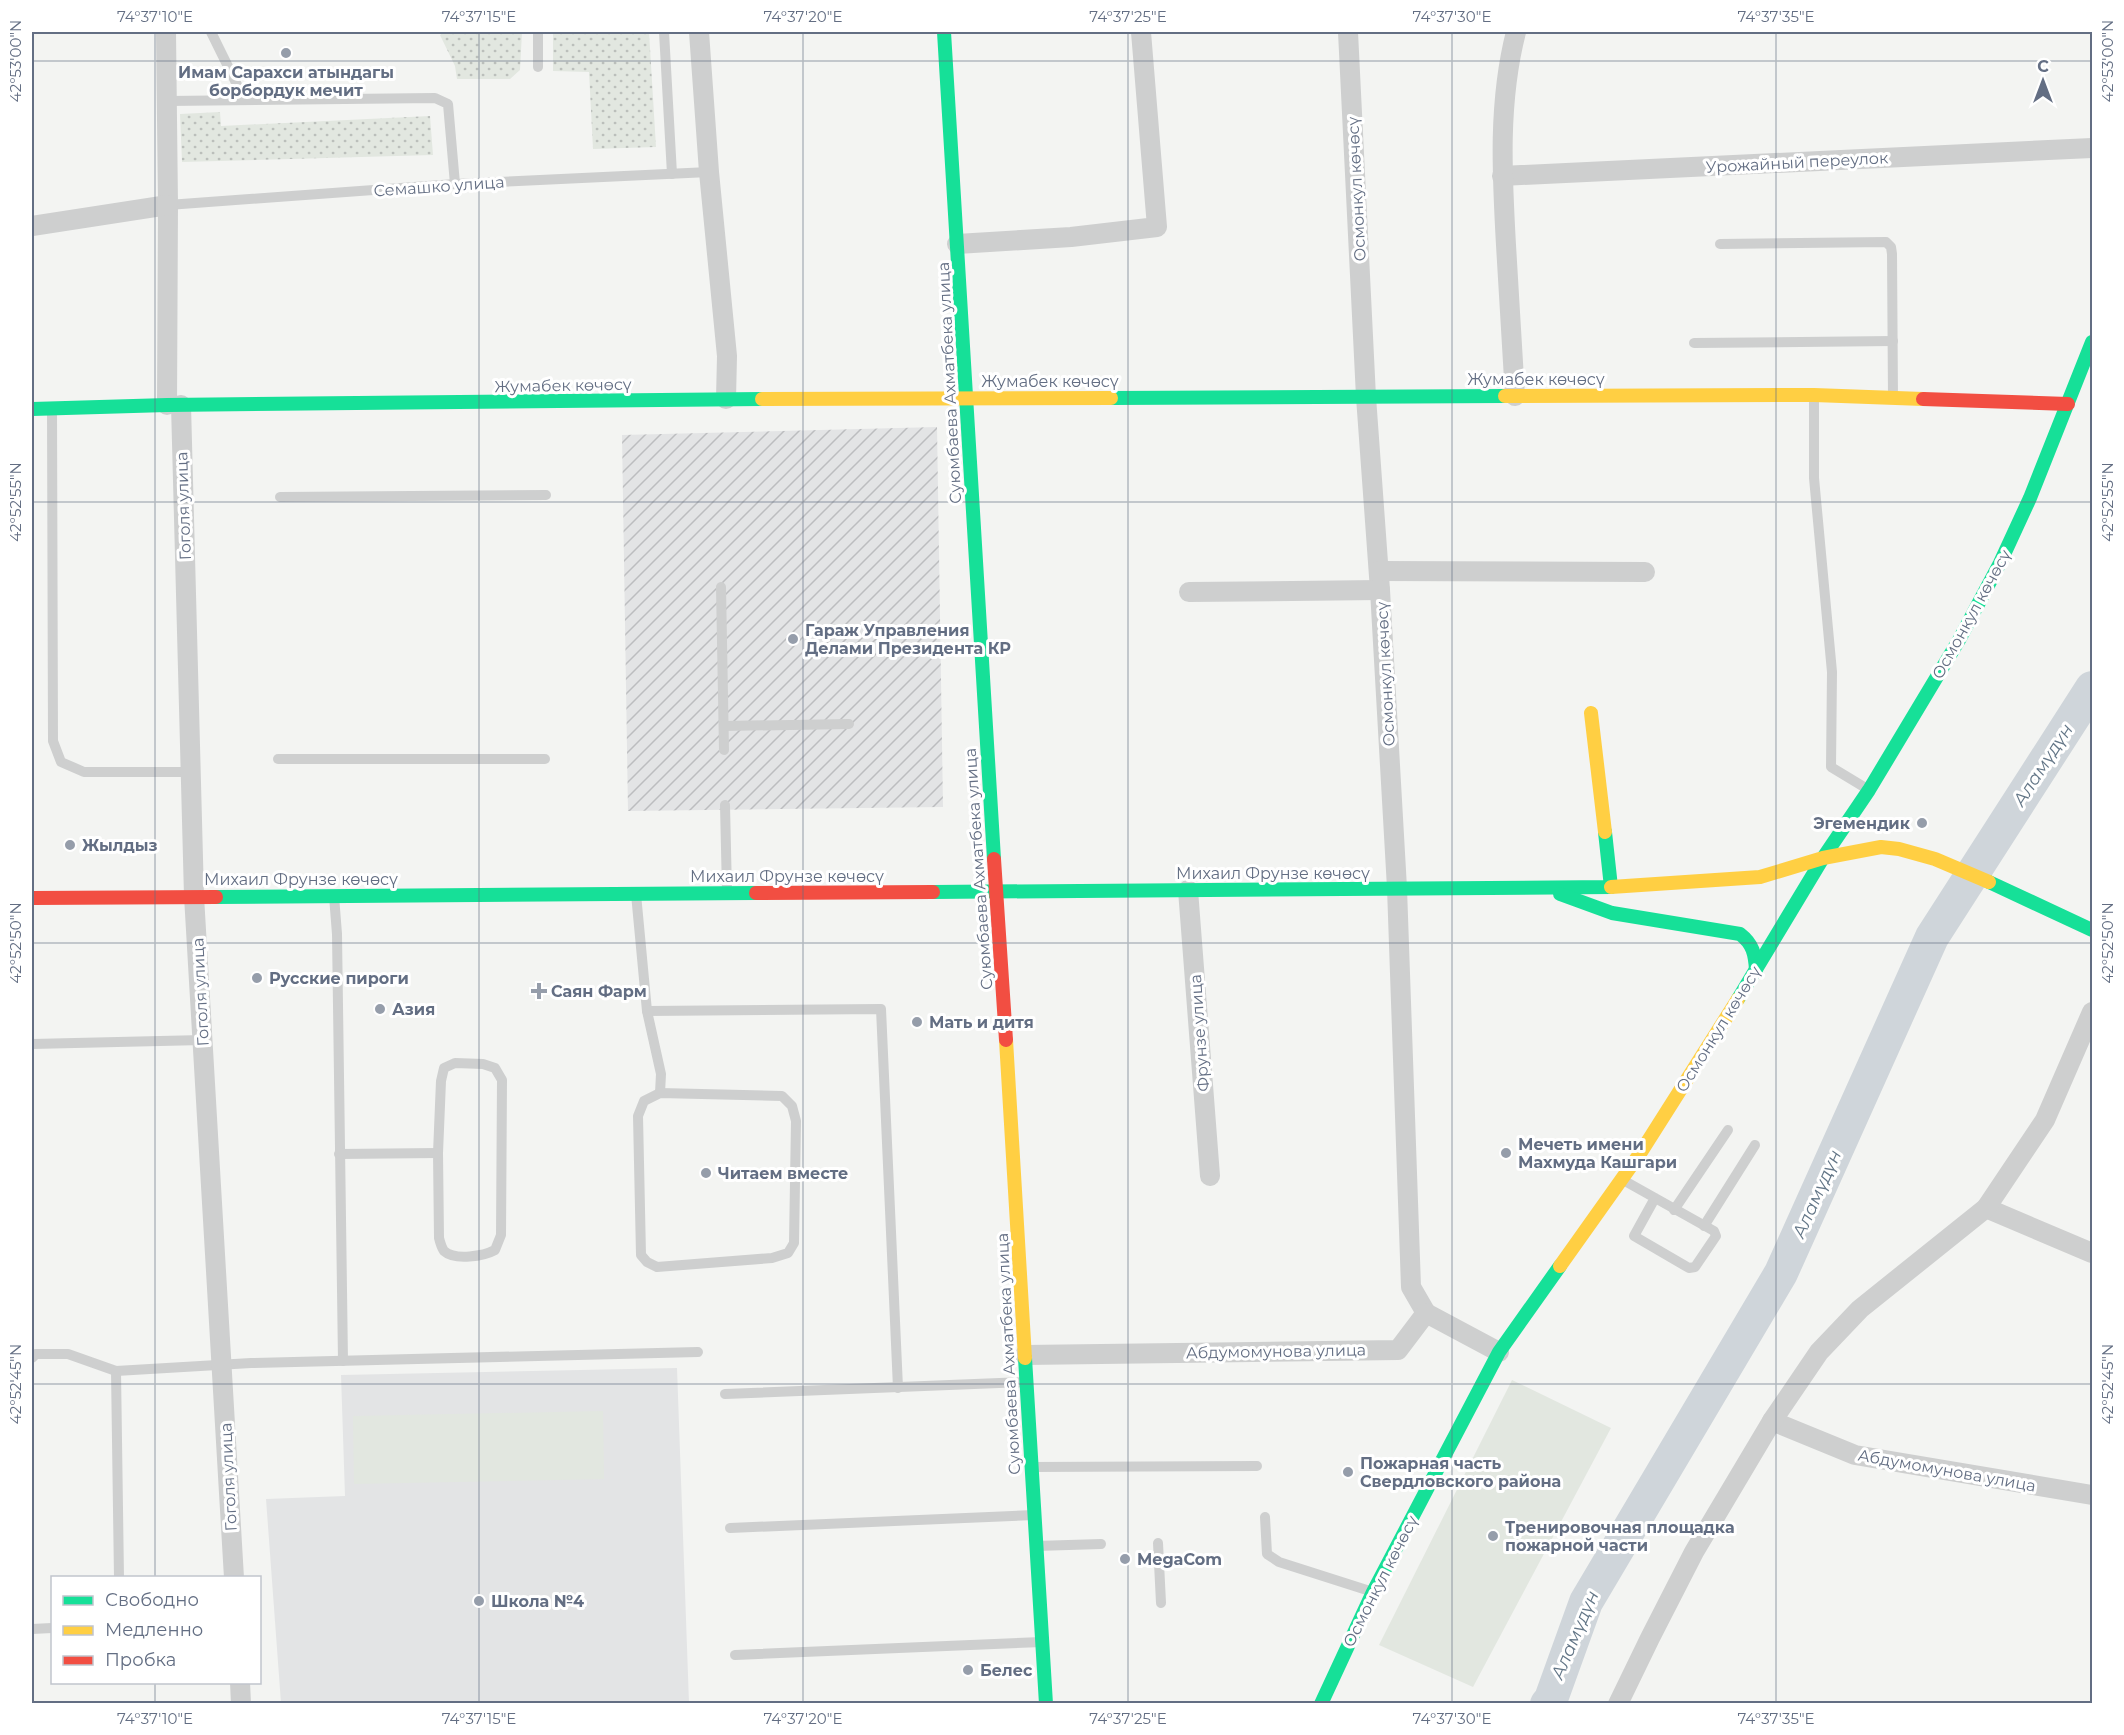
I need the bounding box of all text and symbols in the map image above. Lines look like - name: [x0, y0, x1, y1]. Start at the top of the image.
- text: 74°37'10"E: [117, 7, 193, 26]
- text: 74°37'15"E: [442, 7, 516, 26]
- text: 74°37'20"E: [764, 7, 842, 26]
- text: 74°37'25"E: [1089, 7, 1167, 26]
- text: 74°37'30"E: [1413, 7, 1491, 26]
- text: 74°37'35"E: [1737, 7, 1815, 26]
- text: 42°53'00"N: [6, 20, 25, 102]
- text: 42°53'00"N: [2098, 20, 2117, 102]
- marker: Имам Сарахси атындагы борбордук мечит: [279, 46, 293, 60]
- north arrow: [2013, 51, 2073, 111]
- text: С: [2037, 57, 2049, 76]
- place label: Имам Сарахси атындагы борбордук мечит: [178, 63, 394, 100]
- street label: Осмонкул көчөсү: [1343, 116, 1370, 262]
- street label: Урожайный переулок: [1705, 148, 1889, 177]
- street label: Семашко улица: [373, 172, 505, 201]
- street label: Суюмбаева Ахматбека улица: [934, 262, 965, 504]
- street label: Жумабек көчөсү: [1467, 370, 1605, 389]
- street label: Жумабек көчөсү: [981, 372, 1119, 391]
- street label: Жумабек көчөсү: [494, 375, 632, 396]
- street label: Гоголя улица: [172, 451, 195, 561]
- text: 42°52'55"N: [6, 462, 25, 542]
- text: 42°52'55"N: [2098, 462, 2117, 542]
- street label: Осмонкул көчөсү: [1928, 546, 2015, 682]
- street label: Осмонкул көчөсү: [1372, 601, 1399, 747]
- place label: Гараж Управления Делами Президента КР: [805, 621, 1011, 658]
- marker: Гараж Управления Делами Президента КР: [786, 632, 800, 646]
- water label: Аламүдүн: [2008, 720, 2078, 811]
- street label: Суюмбаева Ахматбека улица: [961, 747, 996, 990]
- place label: Эгемендик: [1813, 814, 1911, 833]
- marker: Эгемендик: [1915, 816, 1929, 830]
- place label: Жылдыз: [82, 836, 157, 855]
- marker: Жылдыз: [63, 838, 77, 852]
- street label: Михаил Фрунзе көчөсү: [1176, 864, 1370, 883]
- street label: Михаил Фрунзе көчөсү: [690, 867, 884, 886]
- street label: Михаил Фрунзе көчөсү: [204, 870, 398, 889]
- text: 42°52'50"N: [6, 902, 25, 984]
- text: 42°52'50"N: [2098, 902, 2117, 984]
- street label: Гоголя улица: [188, 937, 213, 1047]
- street label: Осмонкул көчөсү: [1672, 963, 1765, 1096]
- place label: Русские пироги: [269, 969, 409, 988]
- marker: Русские пироги: [250, 971, 264, 985]
- street label: Фрунзе улица: [1186, 974, 1213, 1092]
- place label: Саян Фарм: [551, 982, 647, 1001]
- marker: Саян Фарм: [532, 984, 546, 998]
- place label: Азия: [392, 1000, 435, 1019]
- marker: Азия: [373, 1002, 387, 1016]
- place label: Мать и дитя: [929, 1013, 1034, 1032]
- marker: Мать и дитя: [910, 1015, 924, 1029]
- place label: Мечеть имени Махмуда Кашгари: [1518, 1135, 1677, 1172]
- marker: Мечеть имени Махмуда Кашгари: [1499, 1146, 1513, 1160]
- water label: Аламүдүн: [1787, 1146, 1846, 1242]
- place label: Читаем вместе: [718, 1164, 848, 1183]
- marker: Читаем вместе: [699, 1166, 713, 1180]
- street label: Суюмбаева Ахматбека улица: [993, 1233, 1024, 1475]
- street label: Абдумомунова улица: [1186, 1340, 1366, 1363]
- text: 42°52'45"N: [6, 1344, 25, 1424]
- text: 42°52'45"N: [2098, 1344, 2117, 1424]
- street label: Гоголя улица: [216, 1422, 241, 1532]
- street label: Абдумомунова улица: [1857, 1445, 2037, 1495]
- place label: Пожарная часть Свердловского района: [1360, 1454, 1561, 1491]
- marker: Пожарная часть Свердловского района: [1341, 1465, 1355, 1479]
- street label: Осмонкул көчөсү: [1339, 1512, 1422, 1650]
- place label: Тренировочная площадка пожарной части: [1505, 1518, 1735, 1555]
- marker: Тренировочная площадка пожарной части: [1486, 1529, 1500, 1543]
- place label: MegaCom: [1137, 1550, 1222, 1569]
- marker: MegaCom: [1118, 1552, 1132, 1566]
- legend: [51, 1576, 261, 1684]
- water label: Аламүдүн: [1546, 1587, 1604, 1684]
- text: Свободно: [105, 1589, 199, 1611]
- place label: Школа №4: [491, 1592, 584, 1611]
- marker: Школа №4: [472, 1594, 486, 1608]
- text: Медленно: [105, 1619, 203, 1641]
- text: Пробка: [105, 1649, 176, 1671]
- place label: Белес: [980, 1661, 1033, 1680]
- marker: Белес: [961, 1663, 975, 1677]
- text: 74°37'10"E: [117, 1709, 193, 1728]
- text: 74°37'15"E: [442, 1709, 516, 1728]
- text: 74°37'20"E: [764, 1709, 842, 1728]
- text: 74°37'25"E: [1089, 1709, 1167, 1728]
- text: 74°37'30"E: [1413, 1709, 1491, 1728]
- text: 74°37'35"E: [1737, 1709, 1815, 1728]

